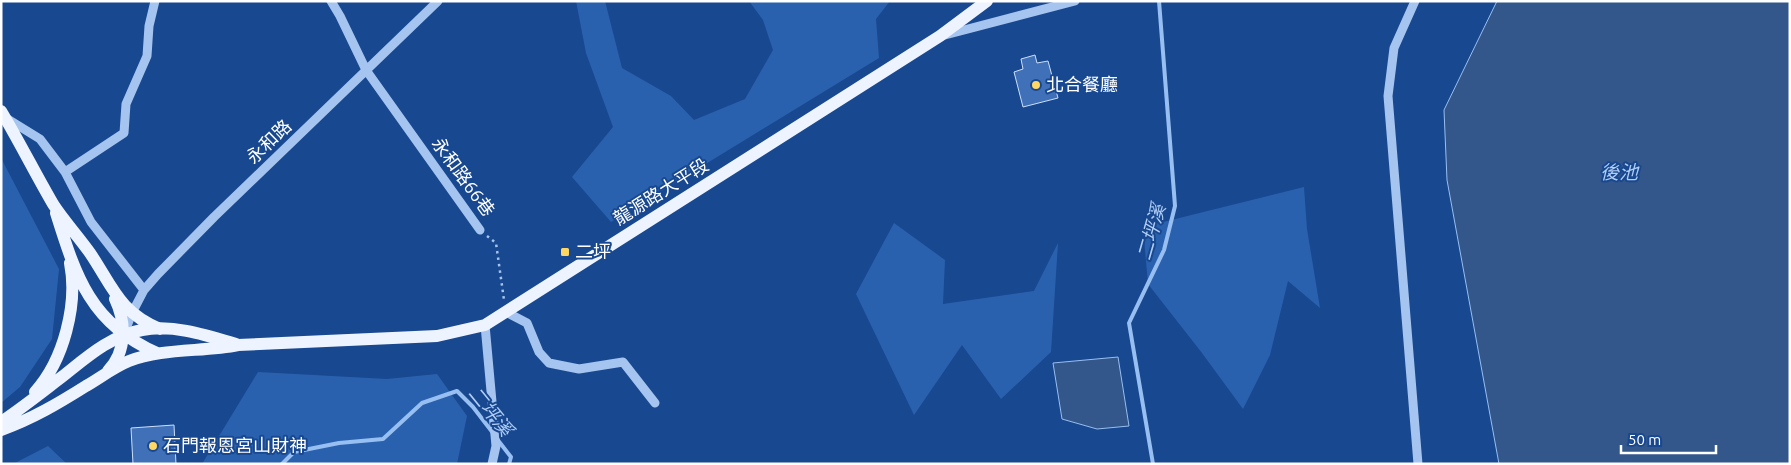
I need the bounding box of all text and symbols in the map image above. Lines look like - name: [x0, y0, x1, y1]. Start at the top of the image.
- place label: 北合餐廳: [1046, 74, 1118, 94]
- marker: 北合餐廳: [1030, 79, 1042, 91]
- street label: 永和路: [242, 115, 295, 167]
- street label: 永和路66巷: [429, 133, 499, 220]
- street label: 龍源路大平段: [609, 154, 712, 228]
- water label: 後池: [1600, 161, 1640, 183]
- water label: 二坪溪: [1133, 199, 1170, 262]
- place label: 二坪: [575, 241, 611, 261]
- marker: 二坪: [559, 246, 571, 258]
- water label: 二坪溪: [465, 382, 519, 442]
- scale bar: [1621, 422, 1716, 454]
- text: 50 m: [1628, 431, 1661, 448]
- place label: 石門報恩宮山財神: [163, 435, 307, 455]
- marker: 石門報恩宮山財神: [147, 440, 159, 452]

